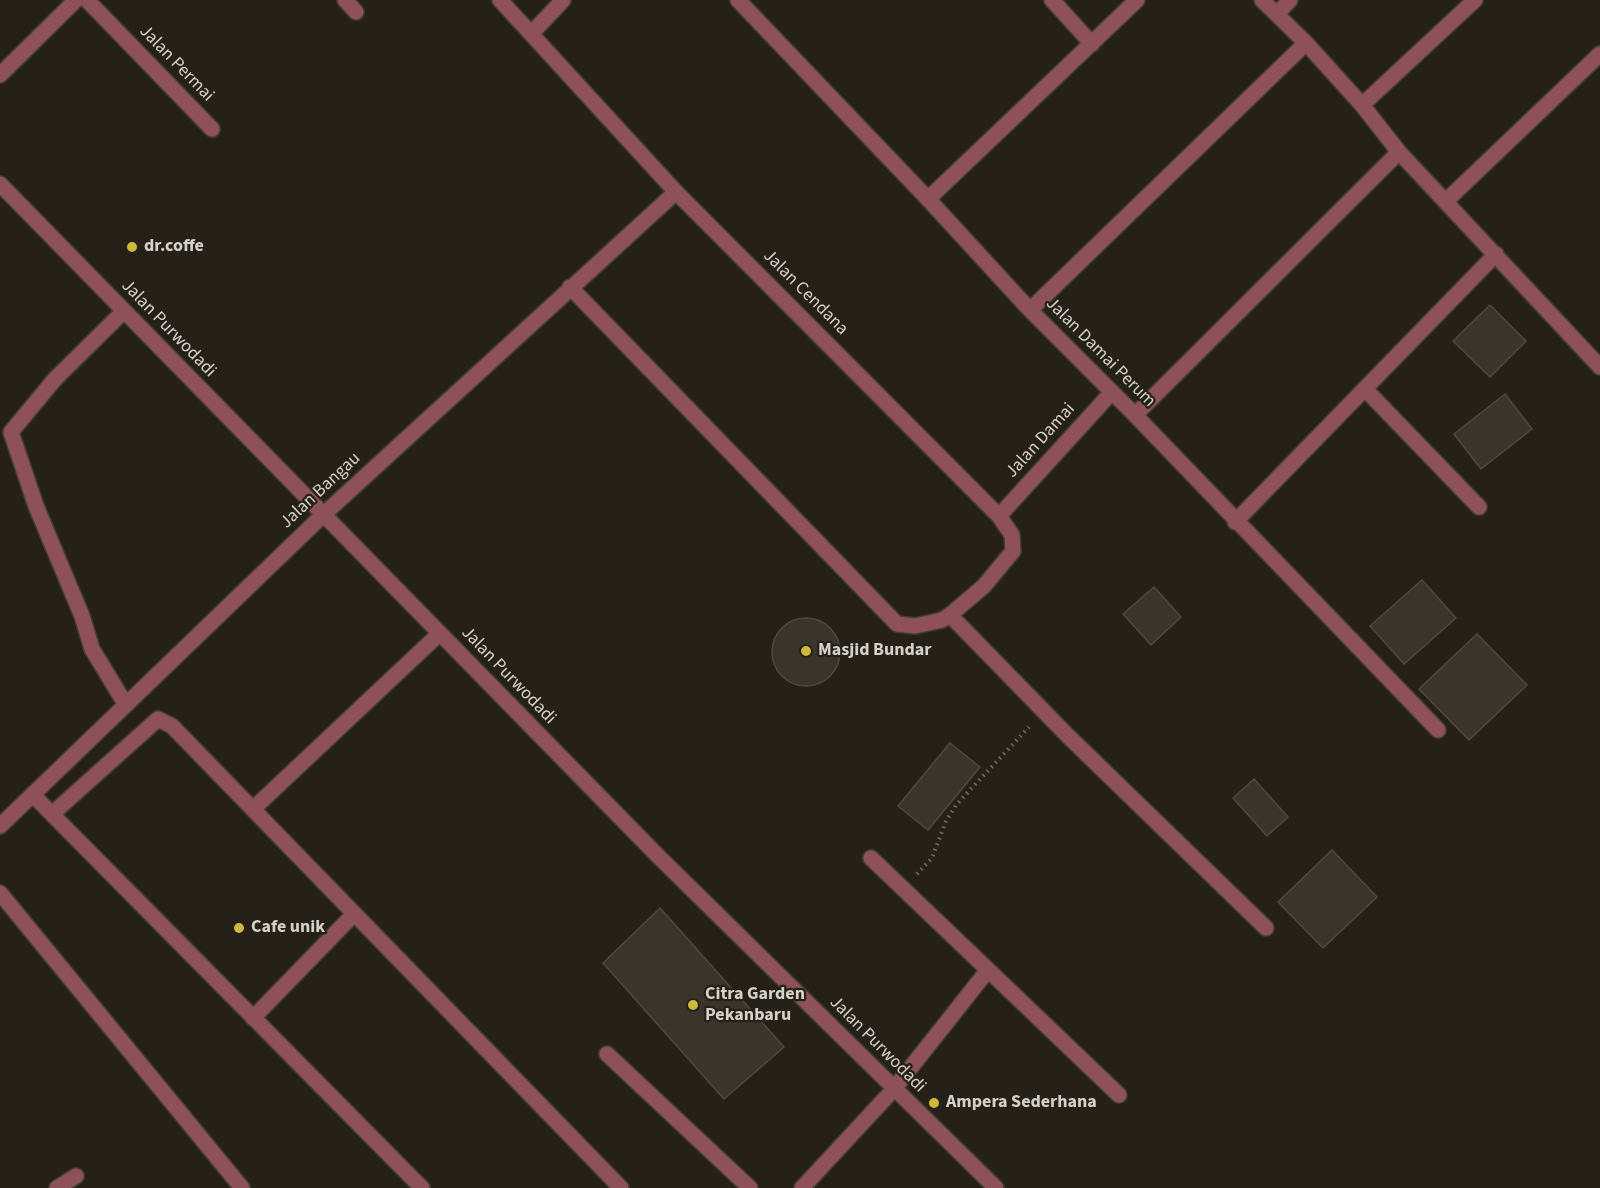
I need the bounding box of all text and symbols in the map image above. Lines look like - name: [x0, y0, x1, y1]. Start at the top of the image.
- street label: Jalan Permai: [134, 21, 218, 107]
- place label: dr.coffe: [144, 236, 204, 258]
- marker: dr.coffe: [125, 240, 139, 254]
- street label: Jalan Cendana: [758, 246, 852, 340]
- street label: Jalan Purwodadi: [116, 276, 220, 382]
- street label: Jalan Damai Perum: [1041, 294, 1159, 412]
- street label: Jalan Damai: [1002, 399, 1080, 483]
- street label: Jalan Bangau: [276, 448, 366, 534]
- street label: Jalan Purwodadi: [456, 623, 560, 729]
- place label: Masjid Bundar: [818, 640, 931, 662]
- marker: Masjid Bundar: [799, 644, 813, 658]
- place label: Cafe unik: [251, 917, 325, 939]
- marker: Cafe unik: [232, 921, 246, 935]
- place label: Citra Garden Pekanbaru: [705, 984, 805, 1026]
- street label: Jalan Purwodadi: [824, 992, 930, 1098]
- marker: Citra Garden Pekanbaru: [686, 998, 700, 1012]
- place label: Ampera Sederhana: [946, 1092, 1097, 1114]
- marker: Ampera Sederhana: [927, 1096, 941, 1110]

